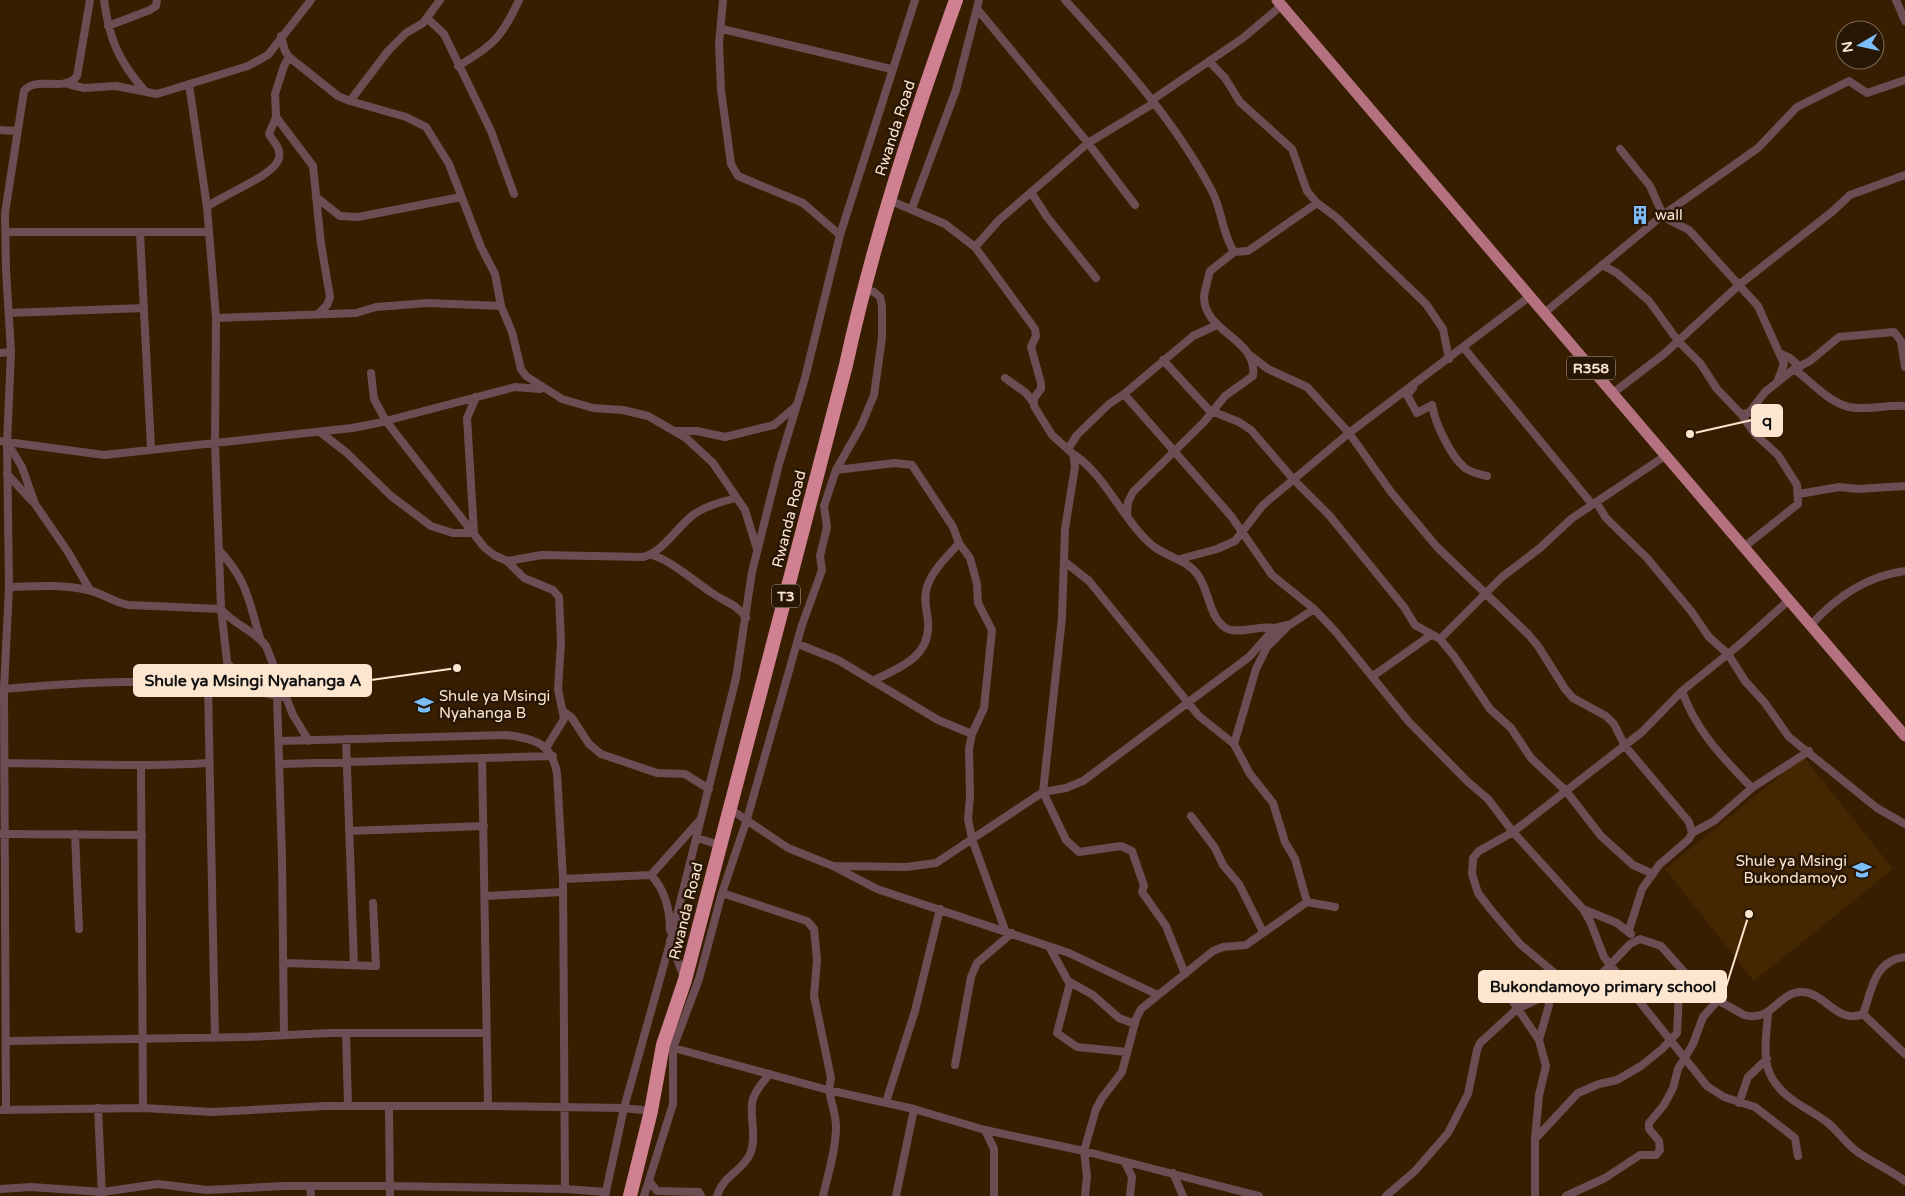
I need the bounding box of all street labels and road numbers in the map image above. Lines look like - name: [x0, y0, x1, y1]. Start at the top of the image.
- street label: Rwanda Road: [871, 78, 919, 178]
- road number: R358: [1567, 356, 1615, 379]
- street label: Rwanda Road: [768, 469, 810, 569]
- road number: T3: [772, 584, 800, 608]
- street label: Rwanda Road: [665, 861, 707, 961]

